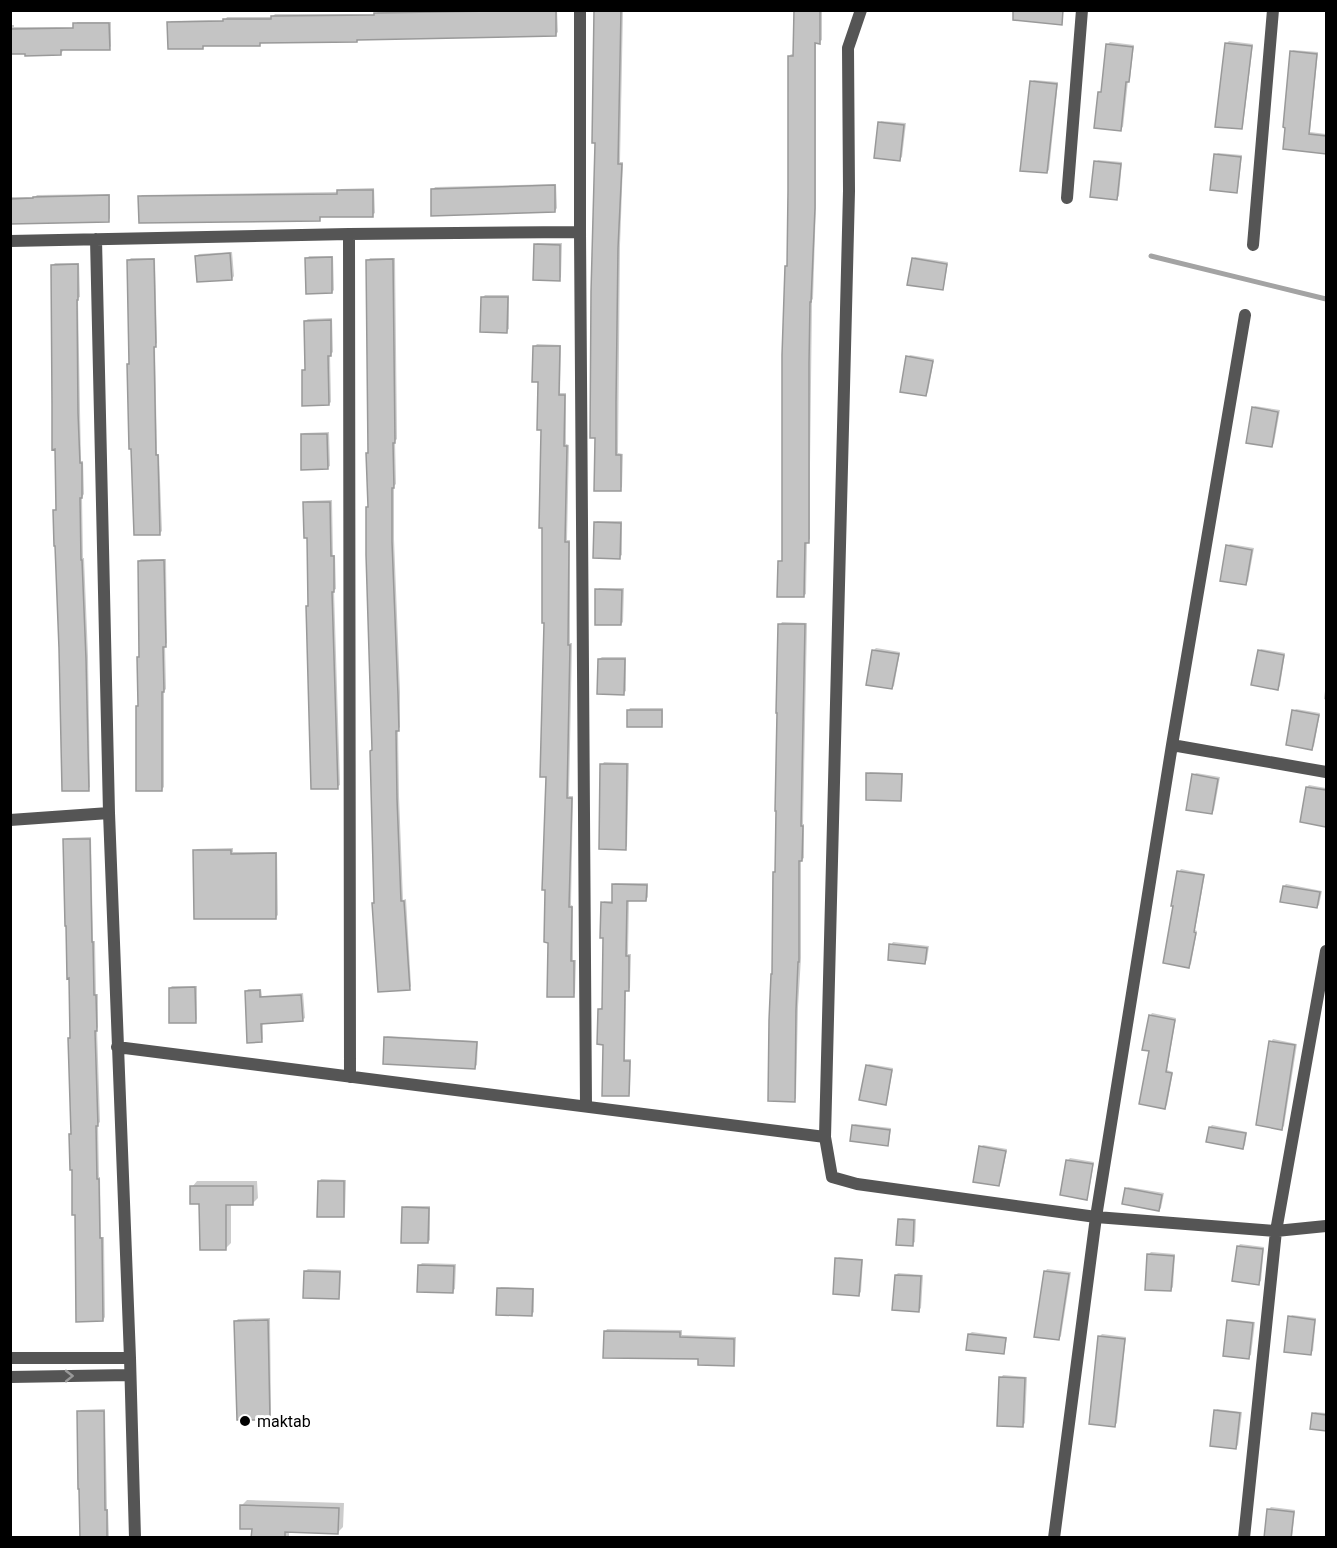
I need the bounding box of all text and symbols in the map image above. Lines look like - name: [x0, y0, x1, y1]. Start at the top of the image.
- one-way arrow: [64, 1370, 73, 1382]
- place label: maktab: [257, 1412, 311, 1431]
- marker: maktab: [238, 1414, 252, 1428]

